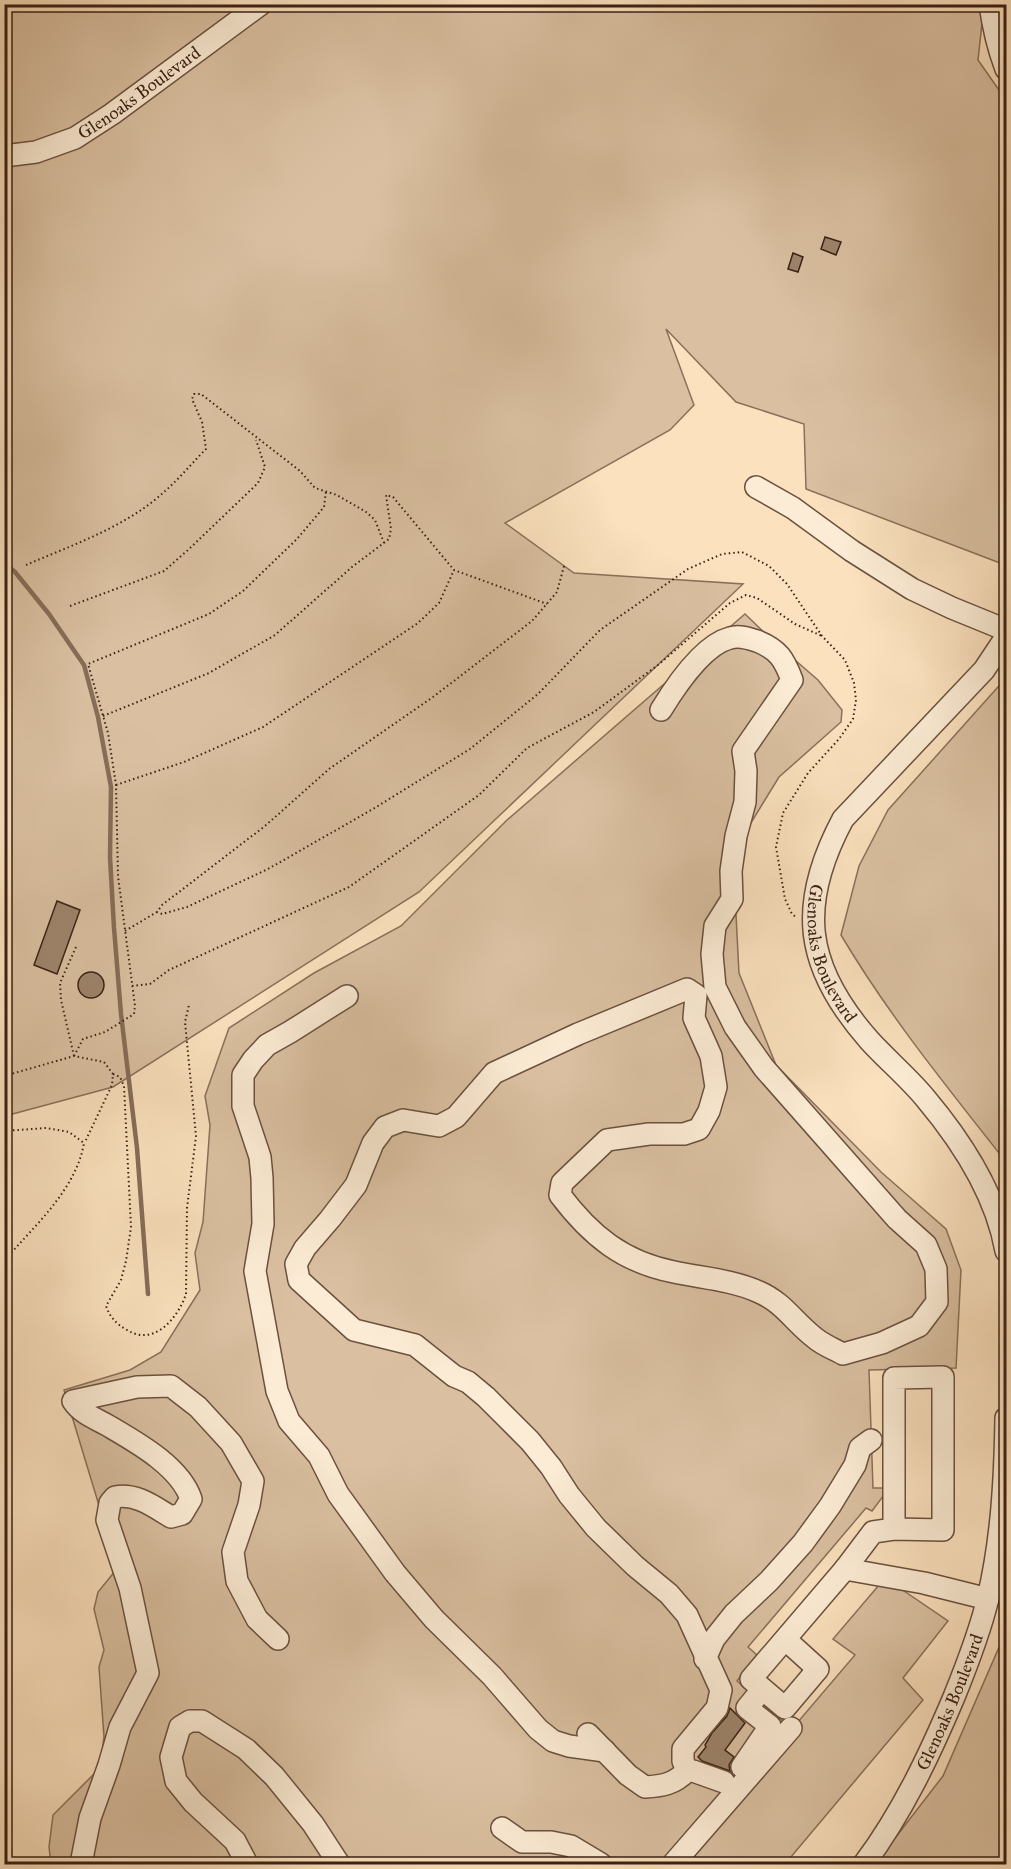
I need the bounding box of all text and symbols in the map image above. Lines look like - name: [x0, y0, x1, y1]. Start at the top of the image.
- street label: Glenoaks Boulevard: [74, 42, 205, 144]
- street label: Glenoaks Boulevard: [802, 882, 862, 1027]
- street label: Glenoaks Boulevard: [911, 1631, 988, 1774]

